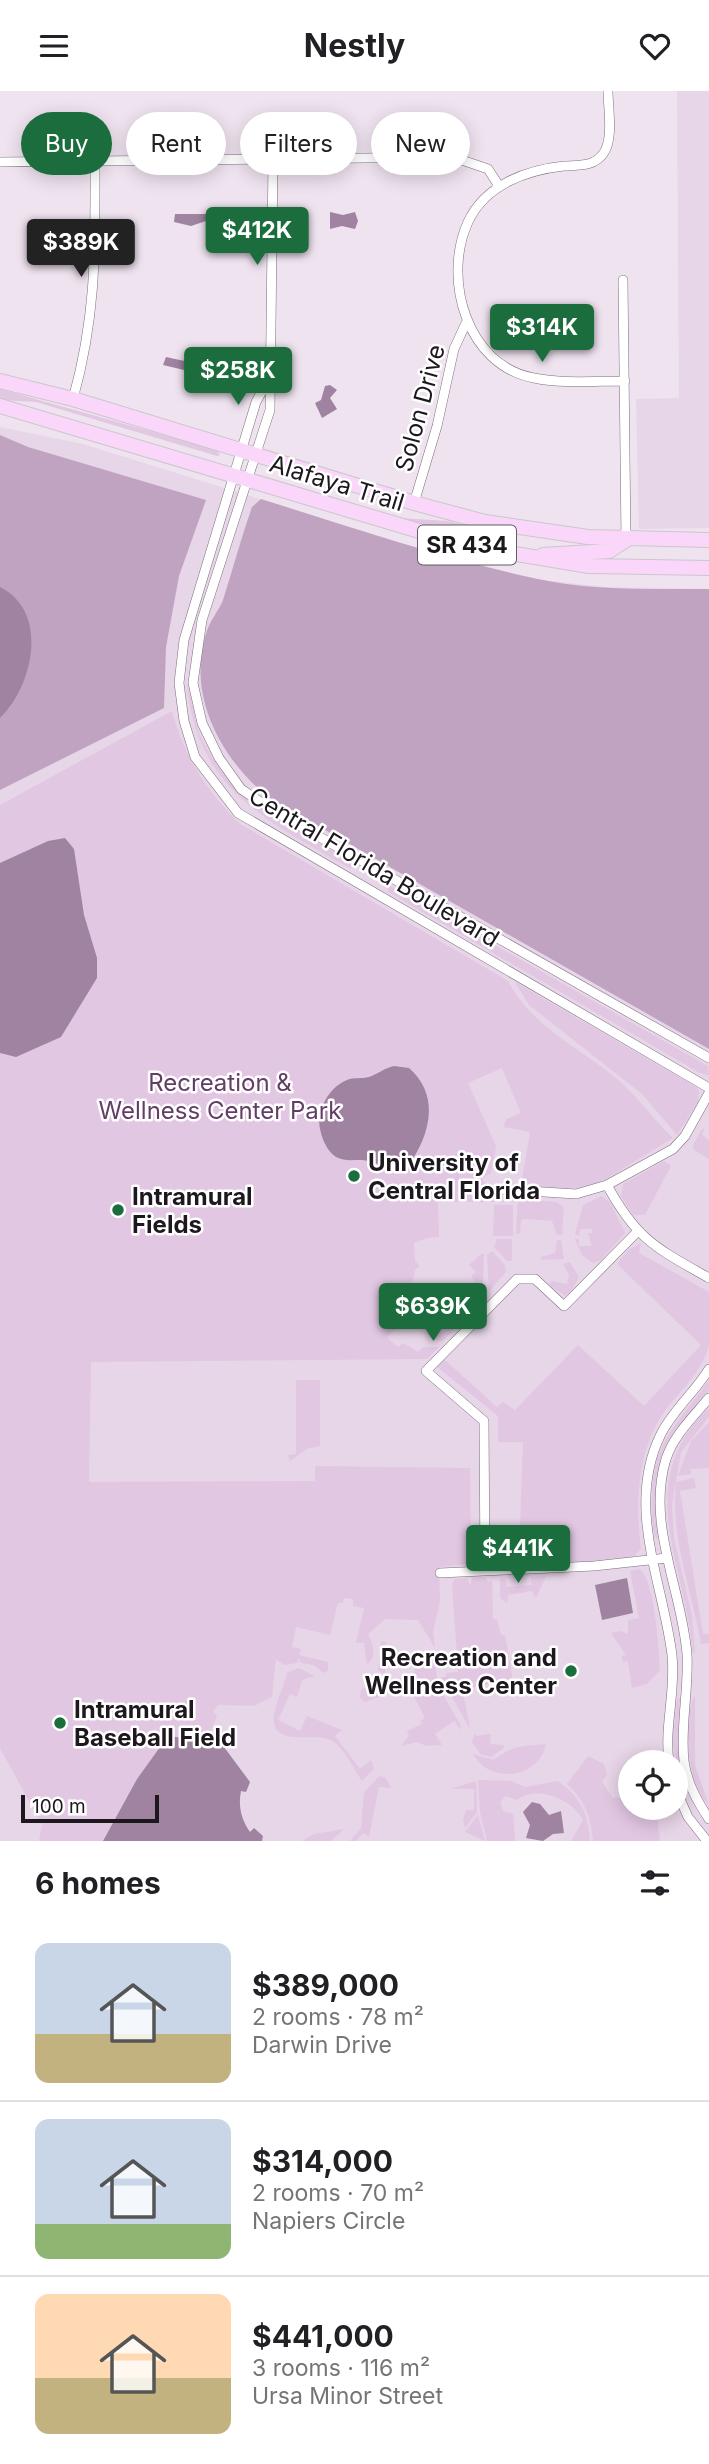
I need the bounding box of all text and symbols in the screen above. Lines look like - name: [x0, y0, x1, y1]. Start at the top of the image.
- text: Nestly: [304, 26, 405, 65]
- icon: menu: [35, 27, 73, 65]
- icon: heart: [636, 27, 674, 65]
- chip: Buy: [21, 112, 112, 175]
- chip: Rent: [126, 112, 226, 175]
- chip: Filters: [240, 112, 357, 175]
- chip: New: [371, 112, 470, 175]
- pin: $412K: [208, 207, 306, 267]
- text: $412K: [222, 216, 292, 244]
- pin: $389K: [32, 219, 130, 279]
- text: $389K: [43, 228, 119, 256]
- pin: $314K: [493, 305, 591, 364]
- text: $314K: [506, 313, 578, 341]
- street label: Solon Drive: [389, 341, 451, 475]
- pin: $258K: [189, 347, 287, 407]
- text: $258K: [200, 356, 276, 384]
- street label: Alafaya Trail: [266, 449, 408, 517]
- road number: SR 434: [418, 526, 516, 565]
- street label: Central Florida Boulevard: [244, 781, 504, 953]
- park label: Recreation & Wellness Center Park: [99, 1068, 341, 1125]
- place label: University of Central Florida: [368, 1148, 540, 1205]
- marker: University of Central Florida: [346, 1168, 362, 1184]
- place label: Intramural Fields: [132, 1182, 253, 1239]
- marker: Intramural Fields: [110, 1202, 126, 1218]
- pin: $639K: [384, 1283, 482, 1343]
- text: $639K: [395, 1292, 471, 1320]
- pin: $441K: [469, 1525, 567, 1585]
- text: $441K: [482, 1534, 554, 1562]
- place label: Recreation and Wellness Center: [365, 1643, 557, 1700]
- marker: Recreation and Wellness Center: [563, 1663, 579, 1679]
- place label: Intramural Baseball Field: [74, 1695, 236, 1752]
- marker: Intramural Baseball Field: [52, 1715, 68, 1731]
- map controls: [618, 1750, 688, 1820]
- button: locate: [618, 1750, 688, 1820]
- scale bar: [21, 1792, 159, 1824]
- text: 100 m: [32, 1795, 86, 1818]
- icon: filters: [636, 1864, 674, 1902]
- text: 6 homes: [35, 1865, 161, 1901]
- text: $389,000: [252, 1967, 399, 2003]
- icon: home: [91, 1971, 175, 2055]
- text: 2 rooms · 78 m²: [252, 2003, 424, 2031]
- text: Darwin Drive: [252, 2031, 392, 2059]
- text: $314,000: [252, 2143, 393, 2179]
- icon: home: [91, 2147, 175, 2231]
- text: 2 rooms · 70 m²: [252, 2179, 424, 2207]
- text: Napiers Circle: [252, 2207, 405, 2235]
- text: $441,000: [252, 2318, 394, 2354]
- icon: home: [91, 2322, 175, 2406]
- text: 3 rooms · 116 m²: [252, 2354, 430, 2382]
- text: Ursa Minor Street: [252, 2382, 443, 2410]

